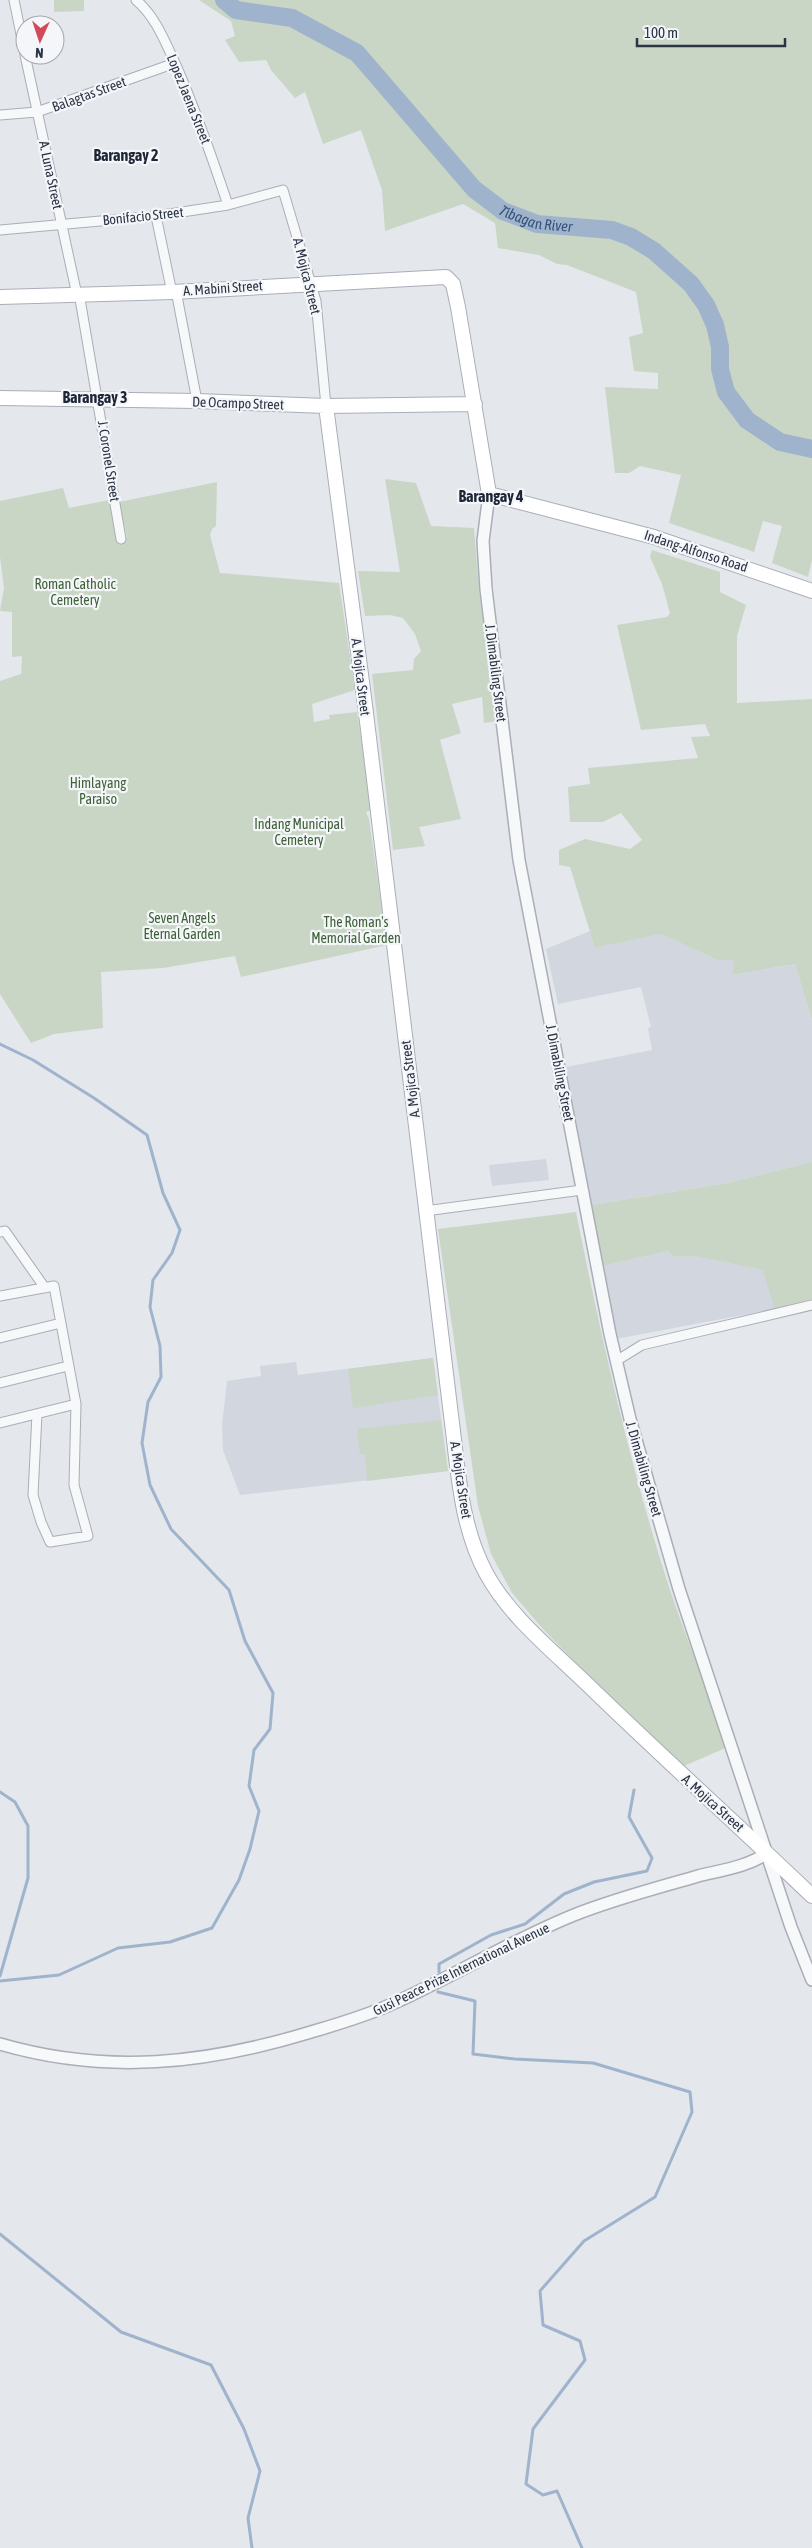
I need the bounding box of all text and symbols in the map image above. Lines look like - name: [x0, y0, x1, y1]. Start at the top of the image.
- north arrow: [15, 15, 65, 65]
- scale bar: [637, 15, 784, 47]
- text: 100 m: [644, 24, 678, 41]
- text: N: [35, 45, 44, 61]
- street label: Lopez Jaena Street: [164, 52, 214, 146]
- street label: Balagtas Street: [50, 73, 128, 115]
- street label: A. Luna Street: [36, 139, 66, 211]
- district label: Barangay 2: [94, 146, 158, 164]
- water label: Tibagan River: [495, 202, 574, 235]
- street label: Bonifacio Street: [102, 204, 184, 228]
- street label: A. Mojica Street: [290, 236, 324, 316]
- street label: A. Mabini Street: [183, 277, 263, 299]
- district label: Barangay 3: [63, 388, 127, 406]
- street label: De Ocampo Street: [192, 393, 284, 413]
- street label: J. Coronel Street: [95, 419, 123, 503]
- district label: Barangay 4: [459, 487, 524, 505]
- street label: Indang-Alfonso Road: [642, 527, 750, 575]
- park label: Roman Catholic Cemetery: [34, 576, 116, 608]
- street label: J. Dimabiling Street: [482, 623, 510, 723]
- street label: A. Mojica Street: [348, 637, 374, 717]
- park label: Himlayang Paraiso: [70, 775, 126, 807]
- park label: Indang Municipal Cemetery: [254, 816, 344, 848]
- park label: Seven Angels Eternal Garden: [143, 910, 221, 942]
- park label: The Roman's Memorial Garden: [311, 914, 401, 946]
- street label: J. Dimabiling Street: [543, 1023, 577, 1123]
- street label: A. Mojica Street: [397, 1039, 423, 1119]
- street label: J. Dimabiling Street: [623, 1419, 665, 1519]
- street label: A. Mojica Street: [447, 1440, 475, 1520]
- street label: A. Mojica Street: [679, 1771, 747, 1835]
- street label: Gusi Peace Prize International Avenue: [370, 1919, 552, 2019]

